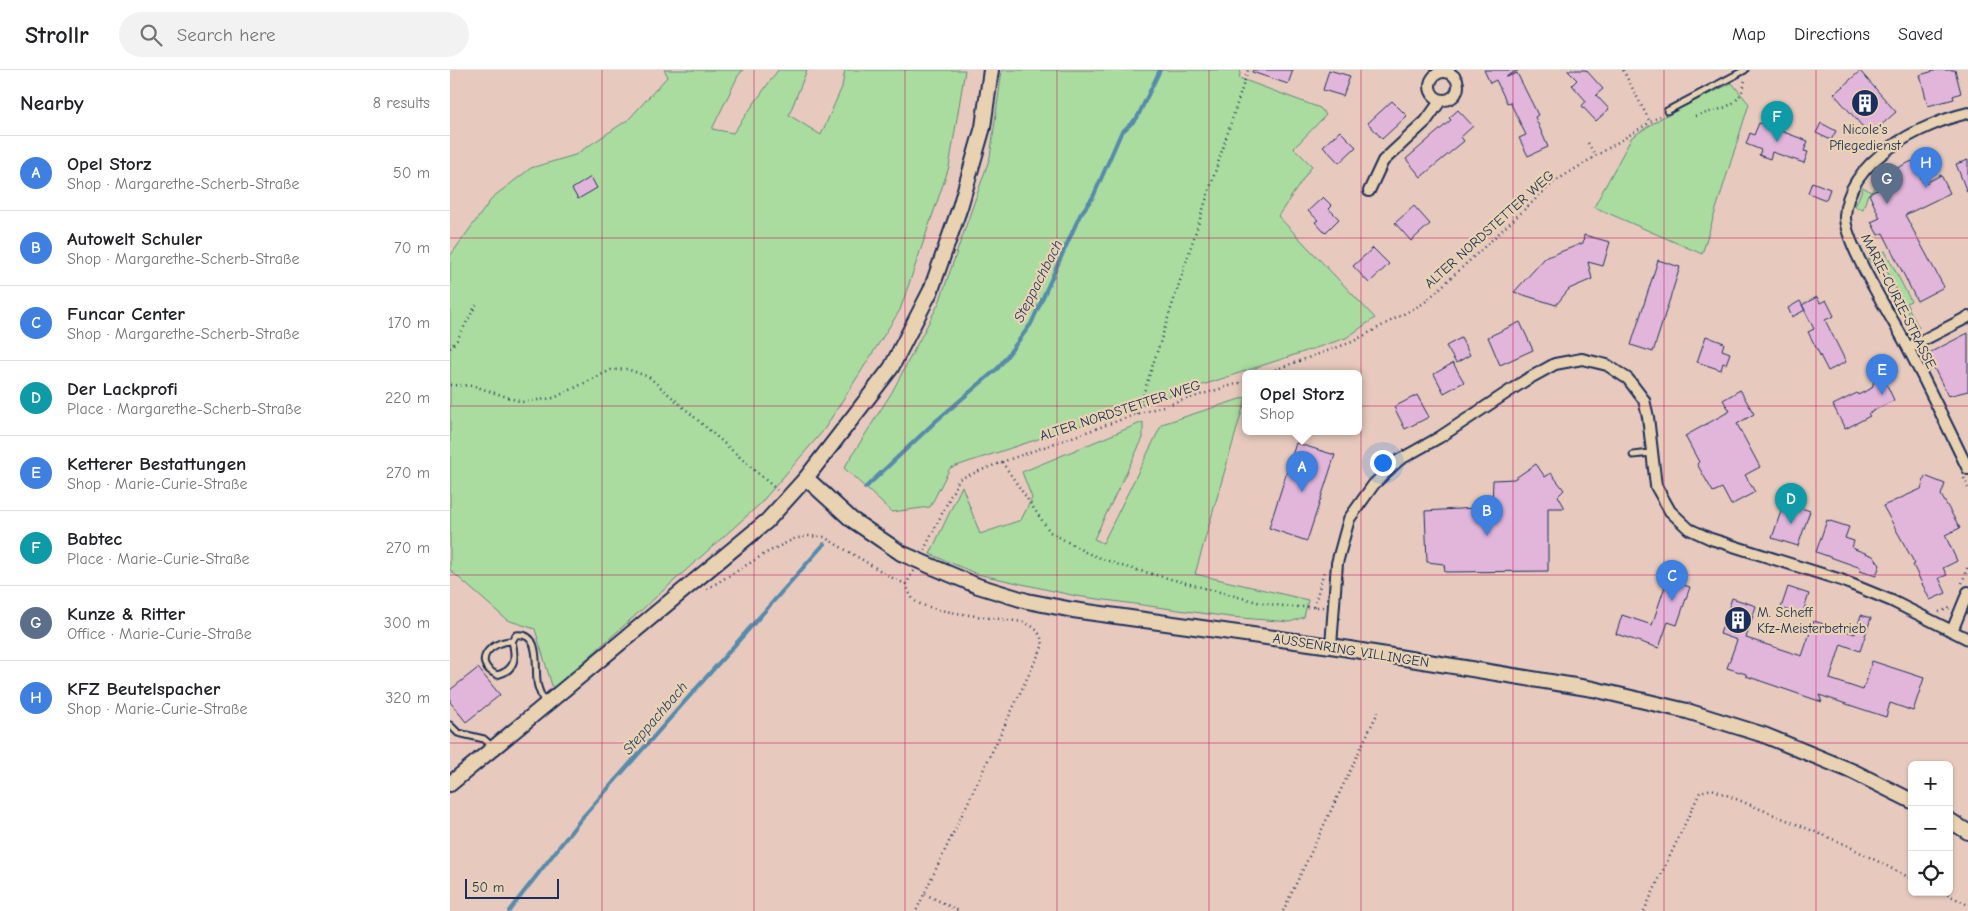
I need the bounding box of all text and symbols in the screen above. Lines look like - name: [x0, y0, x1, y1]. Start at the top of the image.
- search box: [119, 12, 469, 57]
- text: Strollr: [25, 21, 89, 49]
- icon: search: [137, 21, 165, 49]
- text: Search here: [177, 24, 276, 46]
- text: Map: [1732, 24, 1766, 45]
- text: Directions: [1794, 24, 1870, 45]
- text: Saved: [1898, 24, 1943, 45]
- building icon: Nicole's Pflegedienst: [1850, 88, 1880, 118]
- text: Nearby: [20, 91, 84, 115]
- text: 8 results: [373, 94, 430, 112]
- pin: F: [1761, 101, 1793, 142]
- place label: Nicole's Pflegedienst: [1829, 121, 1902, 154]
- pin: H: [1910, 147, 1942, 188]
- text: Opel Storz: [67, 153, 151, 175]
- pin: G: [1871, 163, 1903, 204]
- text: A: [32, 164, 40, 182]
- text: 50 m: [393, 164, 430, 182]
- street label: ALTER NORDSTETTER WEG: [1421, 167, 1558, 292]
- text: Shop · Margarethe-Scherb-Straße: [67, 175, 299, 193]
- text: Autowelt Schuler: [67, 228, 202, 250]
- street label: MARIE-CURIE-STRASSE: [1858, 231, 1940, 371]
- water label: Steppachbach: [1009, 237, 1067, 325]
- text: B: [31, 239, 41, 257]
- text: 70 m: [394, 239, 430, 257]
- text: Shop · Margarethe-Scherb-Straße: [67, 250, 299, 268]
- text: Funcar Center: [67, 303, 185, 325]
- text: C: [31, 314, 41, 332]
- text: 170 m: [388, 314, 430, 332]
- text: Shop · Margarethe-Scherb-Straße: [67, 325, 299, 343]
- pin: E: [1866, 354, 1898, 395]
- popup: [1242, 370, 1362, 435]
- street label: ALTER NORDSTETTER WEG: [1037, 376, 1203, 445]
- text: Der Lackprofi: [67, 378, 178, 400]
- text: Opel Storz: [1260, 383, 1344, 405]
- text: D: [31, 389, 41, 407]
- text: 220 m: [385, 389, 430, 407]
- text: Place · Margarethe-Scherb-Straße: [67, 400, 302, 418]
- text: Shop: [1260, 405, 1294, 423]
- your location: [1370, 450, 1396, 476]
- pin: A: [1286, 451, 1318, 492]
- text: Ketterer Bestattungen: [67, 453, 246, 475]
- text: E: [31, 464, 41, 482]
- text: 270 m: [386, 464, 430, 482]
- text: Shop · Marie-Curie-Straße: [67, 475, 248, 493]
- pin: D: [1775, 483, 1807, 524]
- pin: B: [1471, 495, 1503, 536]
- text: Babtec: [67, 528, 122, 550]
- text: F: [31, 539, 41, 557]
- text: 270 m: [386, 539, 430, 557]
- text: Place · Marie-Curie-Straße: [67, 550, 250, 568]
- pin: C: [1656, 560, 1688, 601]
- text: Kunze & Ritter: [67, 603, 185, 625]
- place label: M. Scheff Kfz-Meisterbetrieb: [1757, 604, 1866, 637]
- building icon: M. Scheff Kfz-Meisterbetrieb: [1723, 605, 1753, 635]
- text: G: [30, 614, 42, 632]
- text: 300 m: [384, 614, 430, 632]
- text: Office · Marie-Curie-Straße: [67, 625, 252, 643]
- street label: AUSSENRING VILLINGEN: [1272, 630, 1430, 671]
- text: KFZ Beutelspacher: [67, 678, 220, 700]
- water label: Steppachbach: [619, 678, 691, 758]
- text: H: [30, 689, 42, 707]
- text: 320 m: [385, 689, 430, 707]
- text: Shop · Marie-Curie-Straße: [67, 700, 248, 718]
- map controls: [1908, 761, 1953, 896]
- button: +: [1908, 761, 1953, 806]
- button: −: [1908, 806, 1953, 851]
- button: locate: [1908, 851, 1953, 896]
- scale bar: [465, 876, 559, 899]
- text: 50 m: [472, 879, 504, 896]

